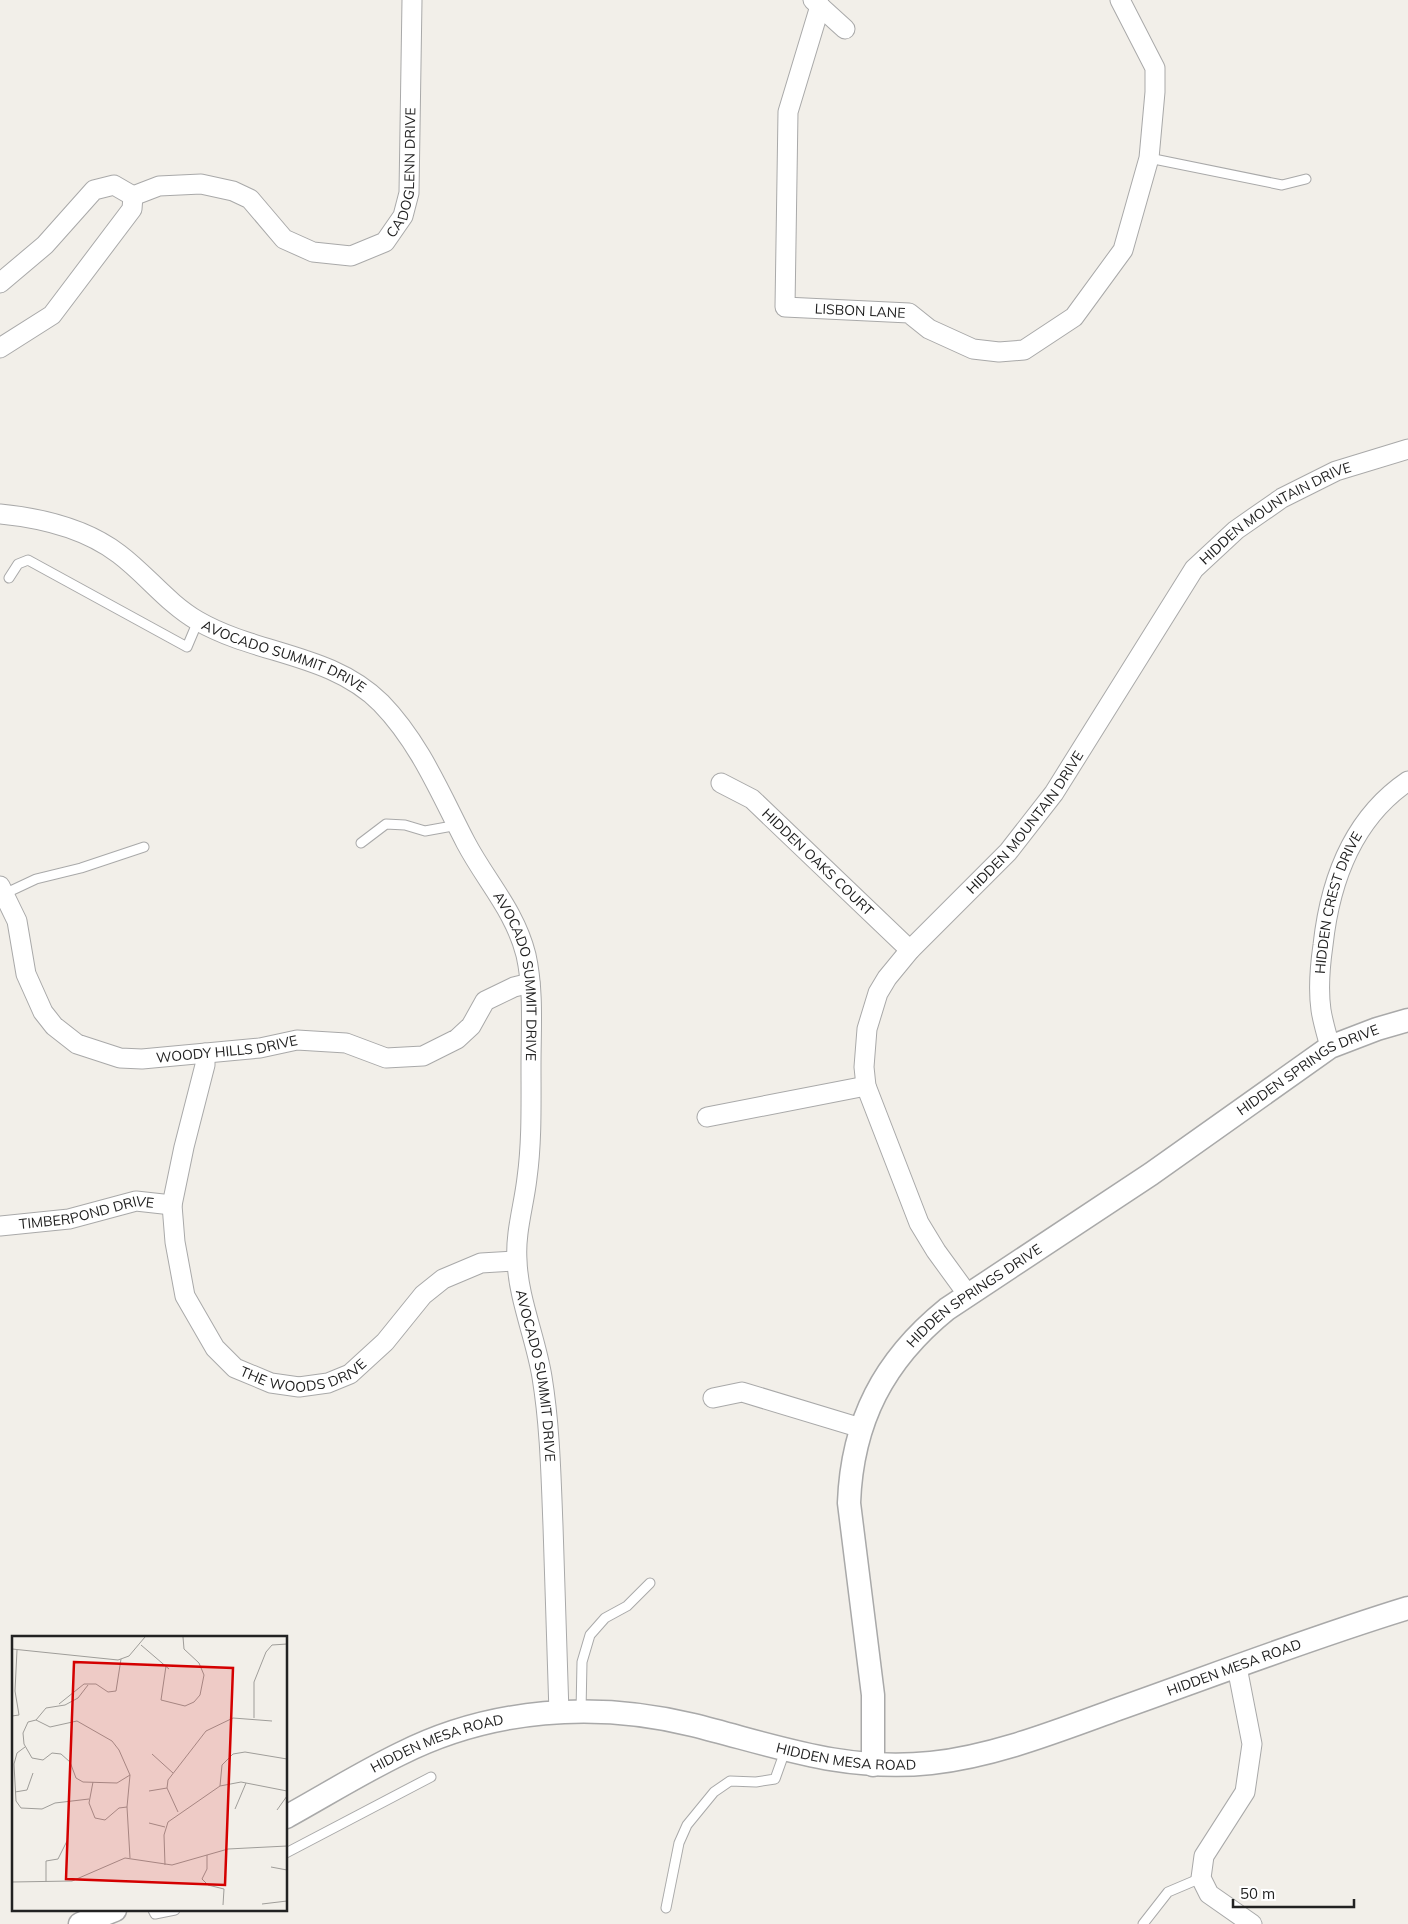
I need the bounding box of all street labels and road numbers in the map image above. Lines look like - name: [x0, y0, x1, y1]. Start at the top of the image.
- street label: CADOGLENN DRIVE: [382, 107, 419, 241]
- street label: LISBON LANE: [814, 299, 906, 322]
- street label: HIDDEN MOUNTAIN DRIVE: [1196, 458, 1353, 568]
- street label: AVOCADO SUMMIT DRIVE: [199, 616, 370, 696]
- street label: HIDDEN MOUNTAIN DRIVE: [962, 747, 1087, 898]
- street label: HIDDEN OAKS COURT: [758, 804, 878, 920]
- street label: HIDDEN CREST DRIVE: [1311, 828, 1366, 975]
- street label: AVOCADO SUMMIT DRIVE: [489, 888, 541, 1061]
- street label: HIDDEN SPRINGS DRIVE: [1233, 1020, 1381, 1119]
- street label: WOODY HILLS DRIVE: [155, 1031, 299, 1067]
- street label: TIMBERPOND DRIVE: [18, 1192, 155, 1233]
- street label: HIDDEN SPRINGS DRIVE: [902, 1240, 1045, 1351]
- street label: AVOCADO SUMMIT DRIVE: [512, 1288, 559, 1462]
- street label: THE WOODS DRIVE: [237, 1355, 370, 1396]
- street label: HIDDEN MESA ROAD: [1164, 1635, 1304, 1700]
- street label: HIDDEN MESA ROAD: [367, 1710, 505, 1777]
- street label: HIDDEN MESA ROAD: [774, 1738, 917, 1774]

